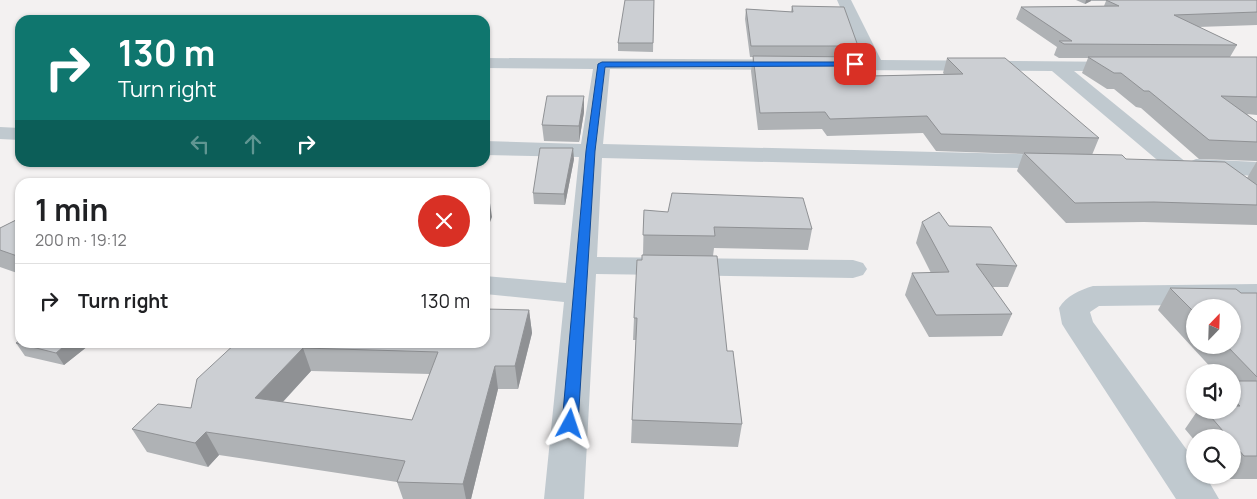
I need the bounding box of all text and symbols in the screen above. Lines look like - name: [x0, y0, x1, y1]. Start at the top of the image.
- text: 130 m: [118, 29, 215, 77]
- icon: right: [35, 35, 100, 100]
- pin: [834, 43, 876, 85]
- icon: arrive: [841, 50, 869, 78]
- text: Turn right: [118, 74, 216, 104]
- icon: left: [186, 130, 214, 158]
- icon: ahead: [239, 130, 267, 158]
- icon: right: [292, 130, 320, 158]
- text: 1 min: [35, 189, 108, 230]
- button: close: [418, 195, 470, 247]
- text: 200 m · 19:12: [35, 229, 127, 251]
- icon: right: [35, 287, 63, 315]
- text: Turn right: [78, 288, 168, 314]
- text: 130 m: [421, 288, 470, 314]
- north arrow: [1186, 299, 1241, 354]
- map controls: [1186, 299, 1241, 484]
- button: sound: [1186, 364, 1241, 419]
- position arrow: [543, 397, 595, 449]
- button: search: [1186, 429, 1241, 484]

